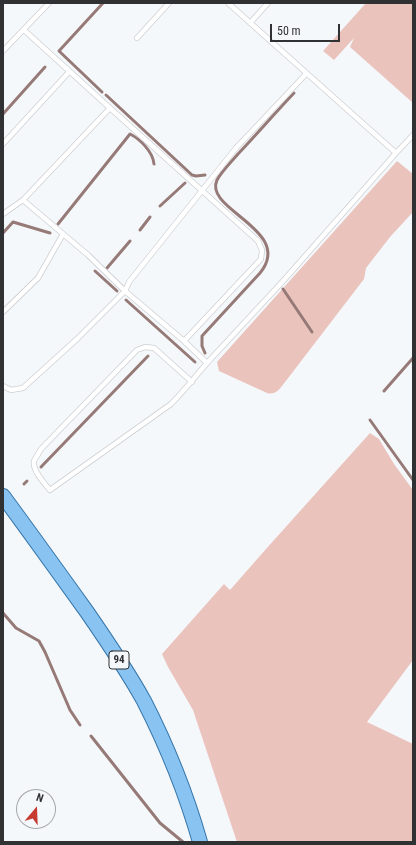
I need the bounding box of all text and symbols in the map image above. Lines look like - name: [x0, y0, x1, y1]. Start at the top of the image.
- scale bar: [272, 16, 342, 42]
- text: 50 m: [277, 24, 301, 38]
- road number: 94: [109, 651, 129, 669]
- north arrow: [16, 789, 56, 829]
- text: N: [34, 791, 45, 805]

